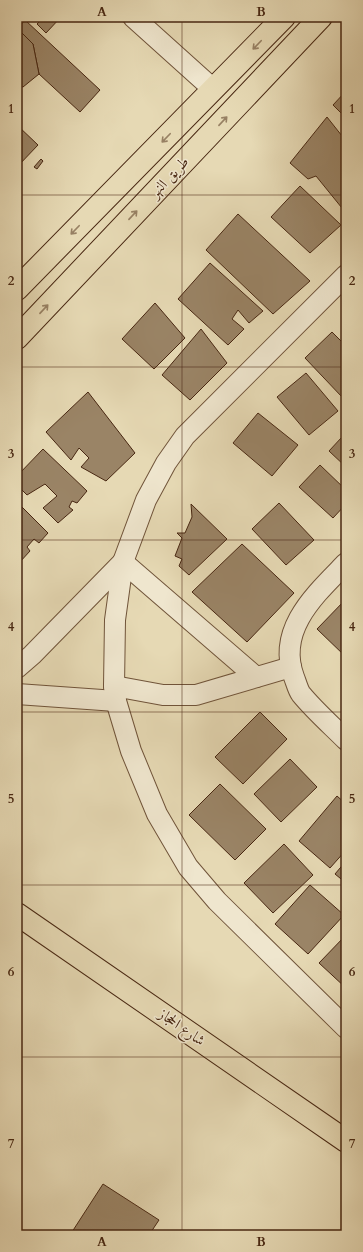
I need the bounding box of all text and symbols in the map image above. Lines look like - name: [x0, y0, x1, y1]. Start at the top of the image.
- text: A: [97, 3, 107, 21]
- text: B: [256, 3, 266, 21]
- one-way arrow: [252, 40, 262, 50]
- text: 1: [8, 100, 14, 118]
- text: 1: [349, 100, 355, 118]
- one-way arrow: [218, 115, 227, 126]
- one-way arrow: [161, 133, 171, 143]
- street label: طريق النهر: [143, 152, 193, 203]
- one-way arrow: [128, 210, 138, 220]
- one-way arrow: [70, 225, 79, 235]
- text: 2: [8, 272, 15, 290]
- text: 2: [349, 272, 356, 290]
- one-way arrow: [39, 304, 49, 314]
- text: 3: [8, 445, 15, 463]
- text: 3: [349, 445, 356, 463]
- text: 4: [8, 618, 15, 636]
- text: 4: [349, 618, 356, 636]
- text: 5: [8, 790, 14, 808]
- text: 5: [349, 790, 355, 808]
- text: 6: [8, 963, 15, 981]
- text: 6: [349, 963, 356, 981]
- street label: شارع الحجاز: [151, 1003, 209, 1053]
- text: 7: [8, 1135, 15, 1153]
- text: 7: [349, 1135, 356, 1153]
- text: A: [97, 1233, 107, 1251]
- text: B: [256, 1233, 266, 1251]

